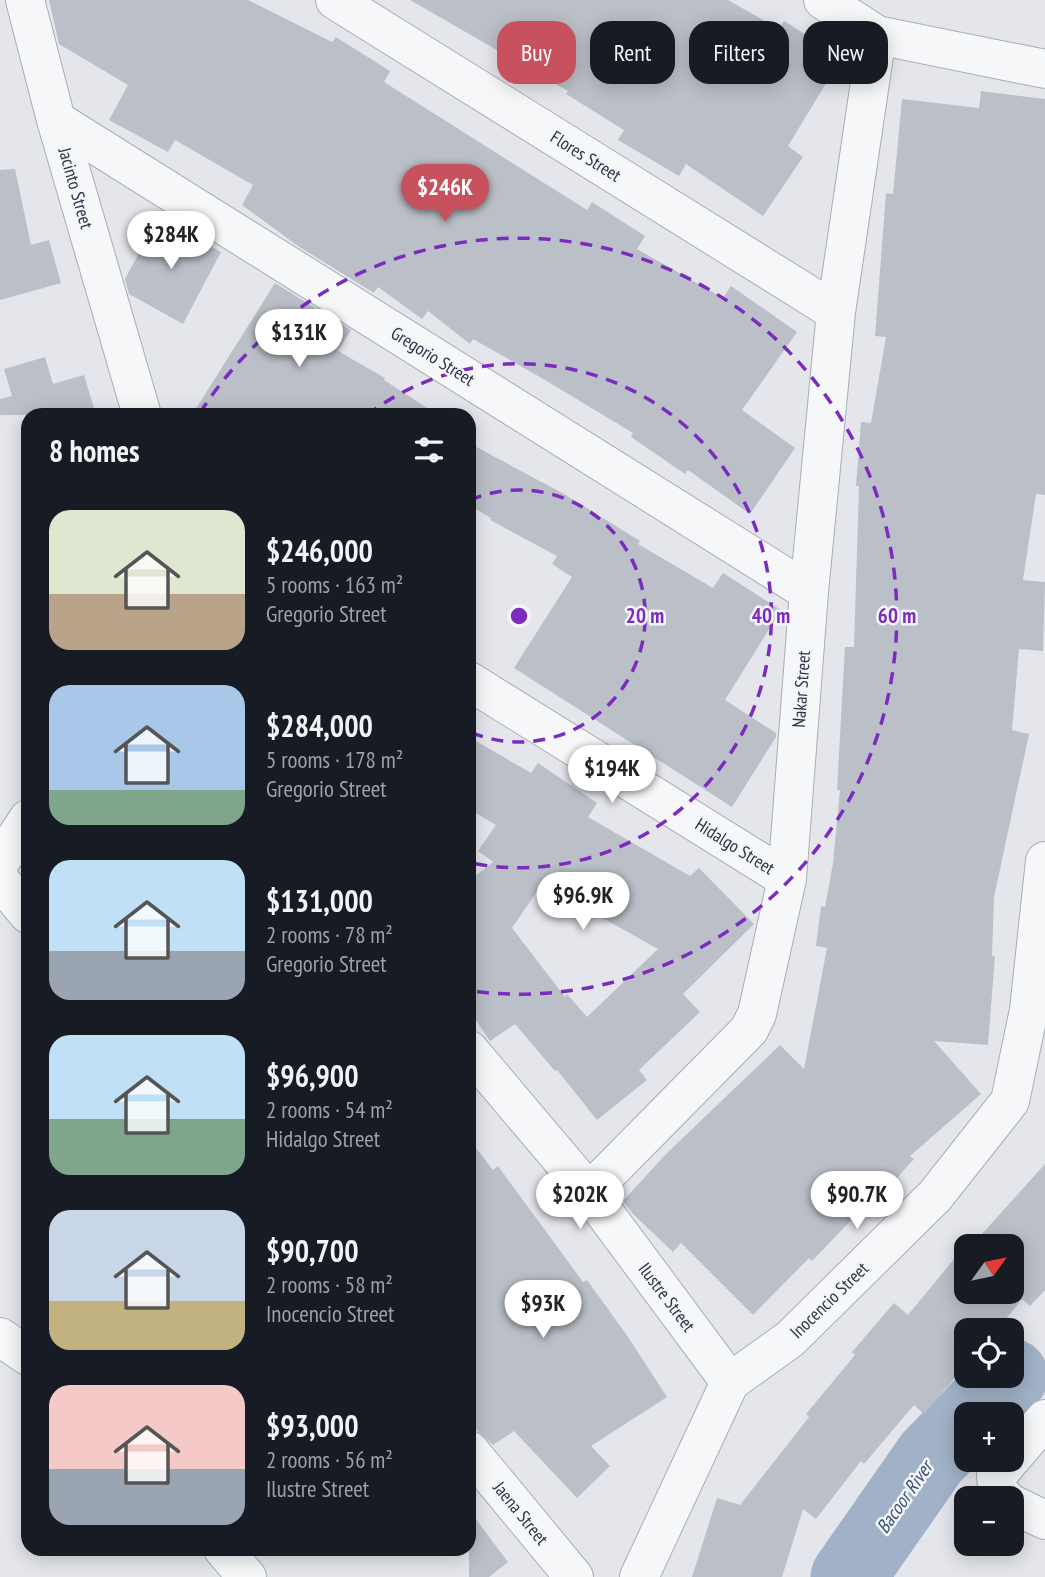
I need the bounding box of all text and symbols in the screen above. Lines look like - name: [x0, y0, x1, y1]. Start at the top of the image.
- chip: Buy: [497, 21, 576, 84]
- chip: Rent: [590, 21, 675, 84]
- chip: Filters: [689, 21, 789, 84]
- chip: New: [803, 21, 888, 84]
- street label: Flores Street: [546, 125, 626, 187]
- street label: Jacinto Street: [53, 144, 99, 231]
- pin: $246K: [396, 164, 494, 224]
- text: $246K: [417, 172, 473, 201]
- pin: $284K: [122, 212, 220, 271]
- text: $284K: [143, 219, 199, 248]
- pin: $131K: [250, 310, 348, 369]
- text: $131K: [271, 317, 327, 346]
- street label: Gregorio Street: [387, 321, 479, 391]
- text: 8 homes: [49, 431, 140, 470]
- icon: filters: [410, 431, 448, 469]
- text: $246,000: [266, 531, 373, 570]
- icon: home: [105, 538, 189, 622]
- text: 5 rooms · 163 m²: [266, 570, 403, 599]
- text: Gregorio Street: [266, 599, 387, 628]
- text: 20 m: [626, 602, 664, 629]
- text: 40 m: [752, 602, 790, 629]
- text: 60 m: [878, 602, 916, 629]
- centre of rings: [507, 604, 531, 628]
- street label: Nakar Street: [787, 650, 815, 728]
- text: $284,000: [266, 706, 373, 745]
- icon: home: [105, 713, 189, 797]
- text: 5 rooms · 178 m²: [266, 745, 403, 774]
- pin: $194K: [563, 746, 661, 805]
- text: $194K: [584, 753, 640, 782]
- text: Gregorio Street: [266, 774, 387, 803]
- street label: Hidalgo Street: [691, 813, 779, 879]
- pin: $96.9K: [526, 872, 640, 932]
- text: $96.9K: [553, 880, 613, 909]
- text: $131,000: [266, 881, 373, 920]
- icon: home: [105, 888, 189, 972]
- text: 2 rooms · 78 m²: [266, 920, 393, 949]
- text: Gregorio Street: [266, 949, 387, 978]
- text: $96,900: [266, 1056, 359, 1095]
- icon: home: [105, 1063, 189, 1147]
- text: 2 rooms · 54 m²: [266, 1095, 393, 1124]
- text: Hidalgo Street: [266, 1124, 380, 1153]
- pin: $202K: [531, 1172, 629, 1231]
- pin: $90.7K: [800, 1172, 914, 1231]
- text: $202K: [552, 1179, 608, 1208]
- text: $90.7K: [827, 1179, 887, 1208]
- text: $90,700: [266, 1231, 359, 1270]
- north arrow: [954, 1234, 1024, 1304]
- map controls: [954, 1234, 1024, 1556]
- icon: home: [105, 1238, 189, 1322]
- street label: Inocencio Street: [785, 1257, 873, 1343]
- street label: Ilustre Street: [634, 1258, 700, 1336]
- text: 2 rooms · 58 m²: [266, 1270, 393, 1299]
- pin: $93K: [502, 1280, 584, 1340]
- text: $93K: [521, 1288, 565, 1317]
- text: Inocencio Street: [266, 1299, 394, 1328]
- button: locate: [954, 1318, 1024, 1388]
- button: +: [954, 1402, 1024, 1472]
- text: $93,000: [266, 1406, 359, 1445]
- icon: home: [105, 1413, 189, 1497]
- text: 2 rooms · 56 m²: [266, 1445, 393, 1474]
- water label: Bacoor River: [871, 1454, 939, 1538]
- text: Ilustre Street: [266, 1474, 369, 1503]
- street label: Jaena Street: [488, 1476, 554, 1549]
- button: −: [954, 1486, 1024, 1556]

